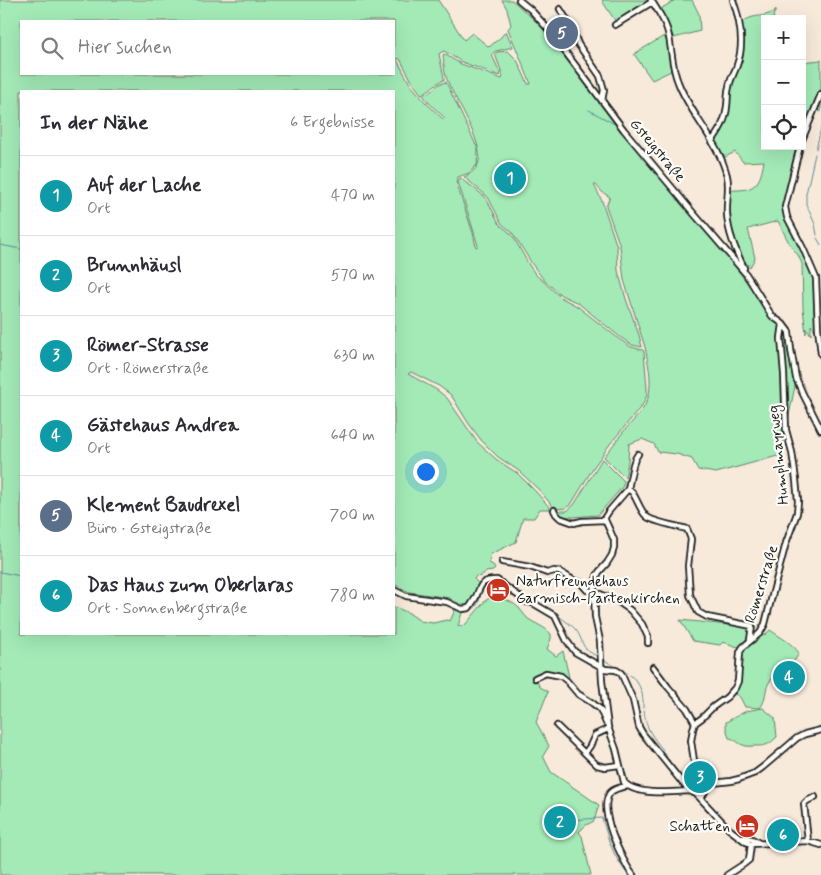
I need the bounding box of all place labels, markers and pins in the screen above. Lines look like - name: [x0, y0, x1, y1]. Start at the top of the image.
- pin: 5: [546, 14, 578, 52]
- pin: 1: [494, 159, 526, 197]
- place label: Naturfreundehaus Garmisch-Partenkirchen: [516, 572, 680, 609]
- hotel icon: Naturfreundehaus Garmisch-Partenkirchen: [485, 577, 511, 603]
- pin: 4: [773, 658, 805, 696]
- pin: 3: [684, 758, 716, 796]
- pin: 2: [544, 803, 576, 841]
- hotel icon: Schatten: [734, 813, 760, 839]
- pin: 6: [767, 816, 799, 854]
- place label: Schatten: [670, 817, 730, 837]

